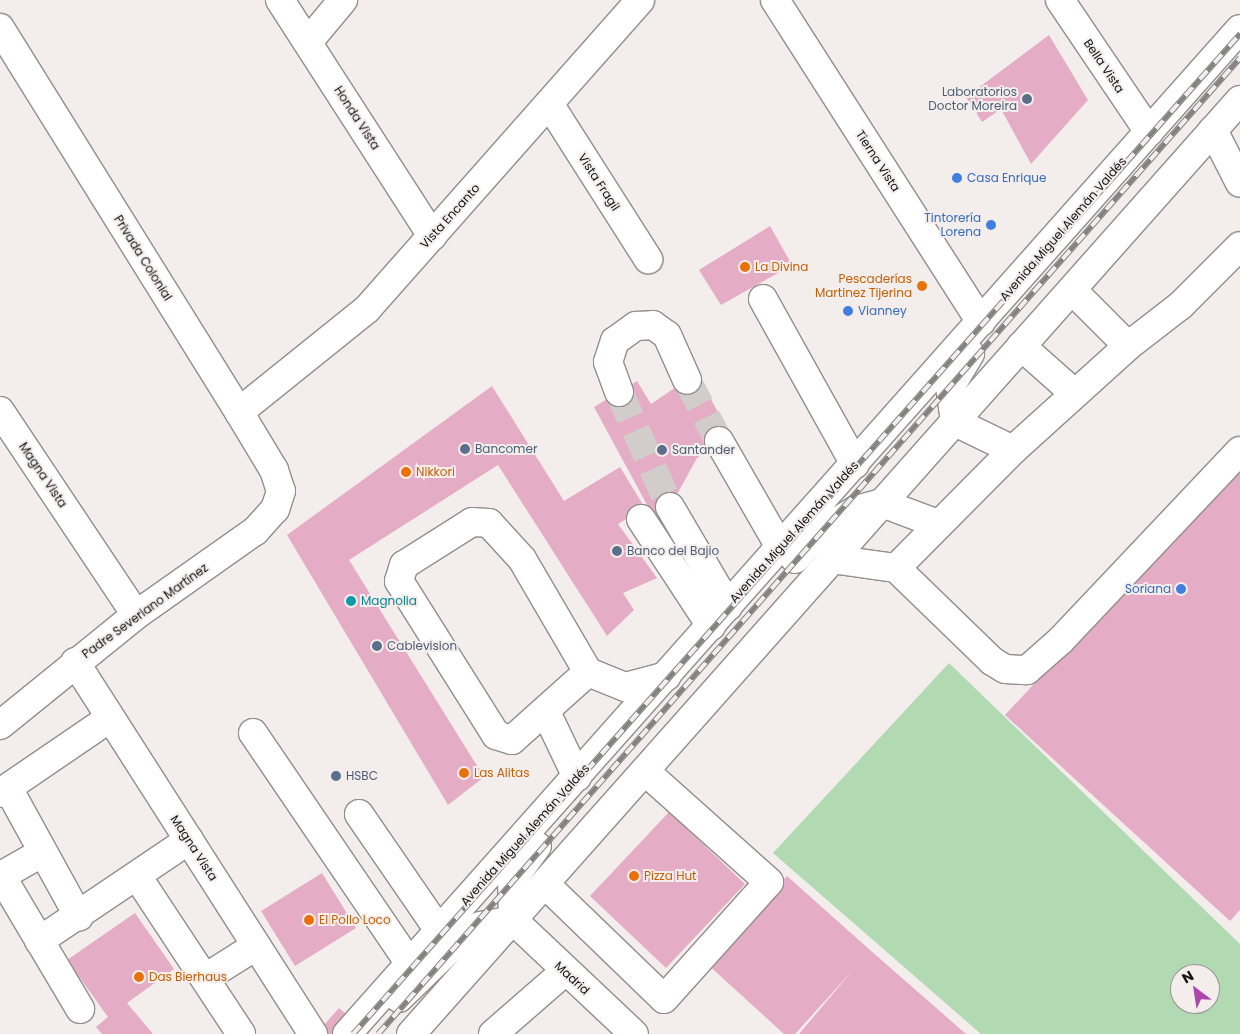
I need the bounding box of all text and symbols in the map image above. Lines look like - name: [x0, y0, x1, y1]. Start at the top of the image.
- street label: Bella Vista: [1081, 36, 1127, 96]
- street label: Honda Vista: [331, 84, 383, 152]
- place label: Laboratorios Doctor Moreira: [928, 85, 1017, 113]
- marker: Laboratorios Doctor Moreira: [1021, 93, 1033, 105]
- street label: Tierna Vista: [853, 128, 903, 194]
- street label: Vista Fragil: [575, 151, 623, 213]
- street label: Avenida Miguel Alemán Valdés: [997, 154, 1129, 304]
- place label: Casa Enrique: [967, 171, 1046, 185]
- marker: Casa Enrique: [951, 172, 963, 184]
- street label: Vista Encanto: [417, 181, 483, 251]
- place label: Tintorería Lorena: [924, 211, 981, 239]
- street label: Privada Colonial: [111, 213, 175, 303]
- marker: Tintorería Lorena: [985, 219, 997, 231]
- place label: La Divina: [755, 260, 808, 274]
- marker: La Divina: [739, 261, 751, 273]
- place label: Pescaderías Martinez Tijerina: [815, 272, 912, 300]
- marker: Pescaderías Martinez Tijerina: [916, 280, 928, 292]
- place label: Vianney: [858, 304, 907, 318]
- marker: Vianney: [842, 305, 854, 317]
- street label: Magna Vista: [16, 440, 70, 510]
- place label: Bancomer: [475, 442, 537, 456]
- marker: Bancomer: [459, 443, 471, 455]
- place label: Santander: [672, 443, 735, 457]
- marker: Santander: [656, 444, 668, 456]
- street label: Avenida Miguel Alemán Valdés: [726, 458, 862, 606]
- place label: Nikkori: [416, 465, 455, 479]
- marker: Nikkori: [400, 466, 412, 478]
- place label: Banco del Bajio: [627, 544, 719, 558]
- marker: Banco del Bajio: [611, 545, 623, 557]
- street label: Padre Severiano Martínez: [79, 561, 211, 661]
- place label: Soriana: [1125, 582, 1171, 596]
- marker: Soriana: [1175, 583, 1187, 595]
- place label: Magnolia: [361, 594, 417, 608]
- marker: Magnolia: [345, 595, 357, 607]
- place label: Cablevision: [387, 639, 457, 653]
- marker: Cablevision: [371, 640, 383, 652]
- street label: Avenida Miguel Alemán Valdés: [457, 761, 593, 909]
- place label: Las Alitas: [474, 766, 529, 780]
- marker: Las Alitas: [458, 767, 470, 779]
- place label: HSBC: [346, 769, 378, 783]
- marker: HSBC: [330, 770, 342, 782]
- street label: Magna Vista: [167, 812, 221, 884]
- place label: Pizza Hut: [644, 869, 696, 883]
- marker: Pizza Hut: [628, 870, 640, 882]
- place label: El Pollo Loco: [319, 913, 391, 927]
- marker: El Pollo Loco: [303, 914, 315, 926]
- street label: Madrid: [552, 958, 592, 998]
- north arrow: [1170, 964, 1220, 1014]
- text: N: [1178, 966, 1197, 988]
- place label: Das Bierhaus: [149, 970, 227, 984]
- marker: Das Bierhaus: [133, 971, 145, 983]

